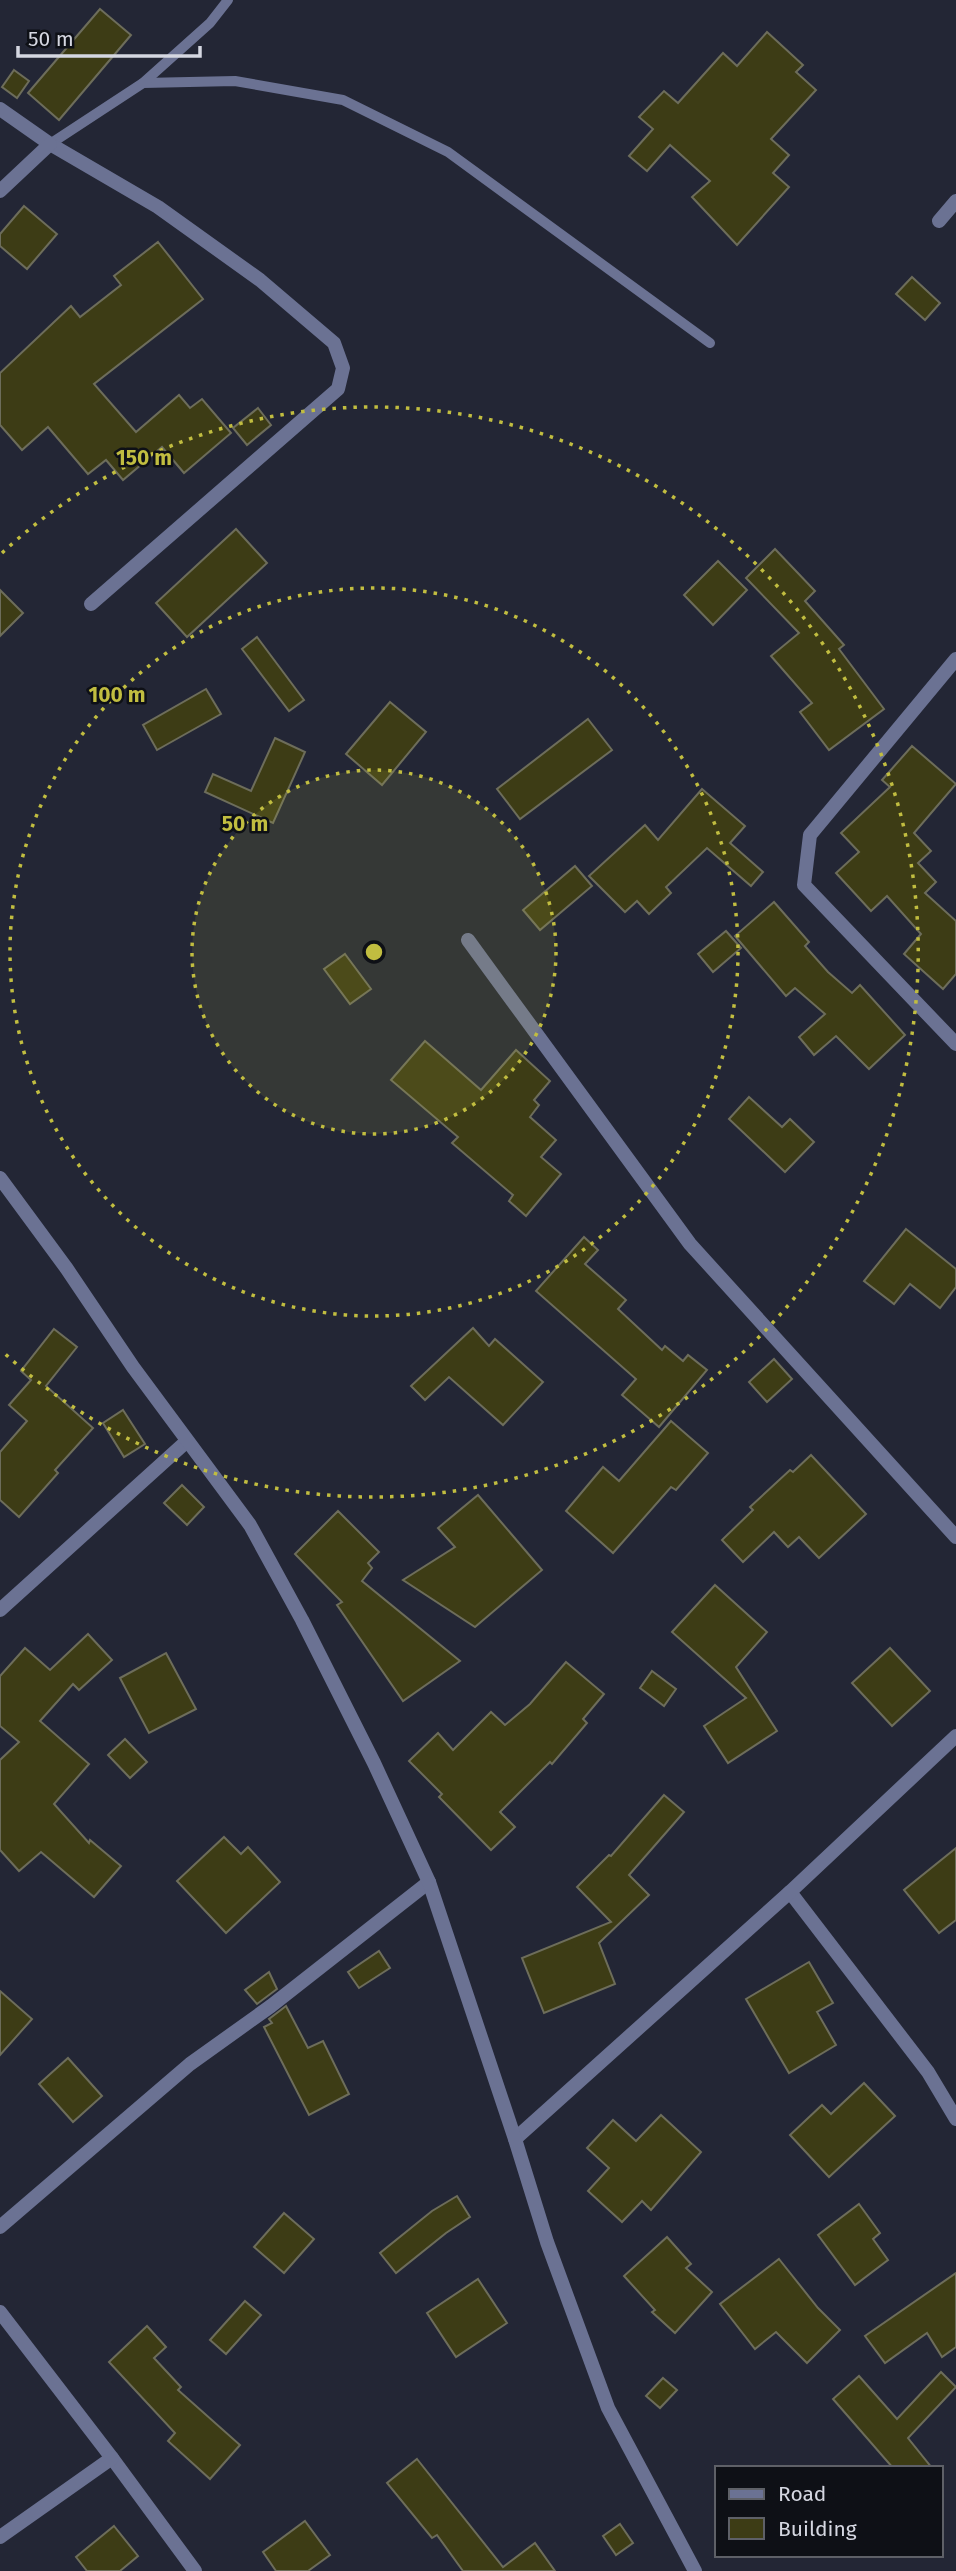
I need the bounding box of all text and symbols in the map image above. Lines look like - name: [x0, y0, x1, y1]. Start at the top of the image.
- scale bar: [18, 14, 200, 58]
- text: 50 m: [28, 26, 74, 52]
- text: 150 m: [116, 445, 172, 471]
- text: 100 m: [88, 682, 146, 708]
- text: 50 m: [222, 811, 268, 837]
- centre of rings: [362, 940, 386, 964]
- legend: [715, 2466, 942, 2557]
- text: Road: [778, 2481, 826, 2507]
- text: Building: [778, 2516, 857, 2542]

